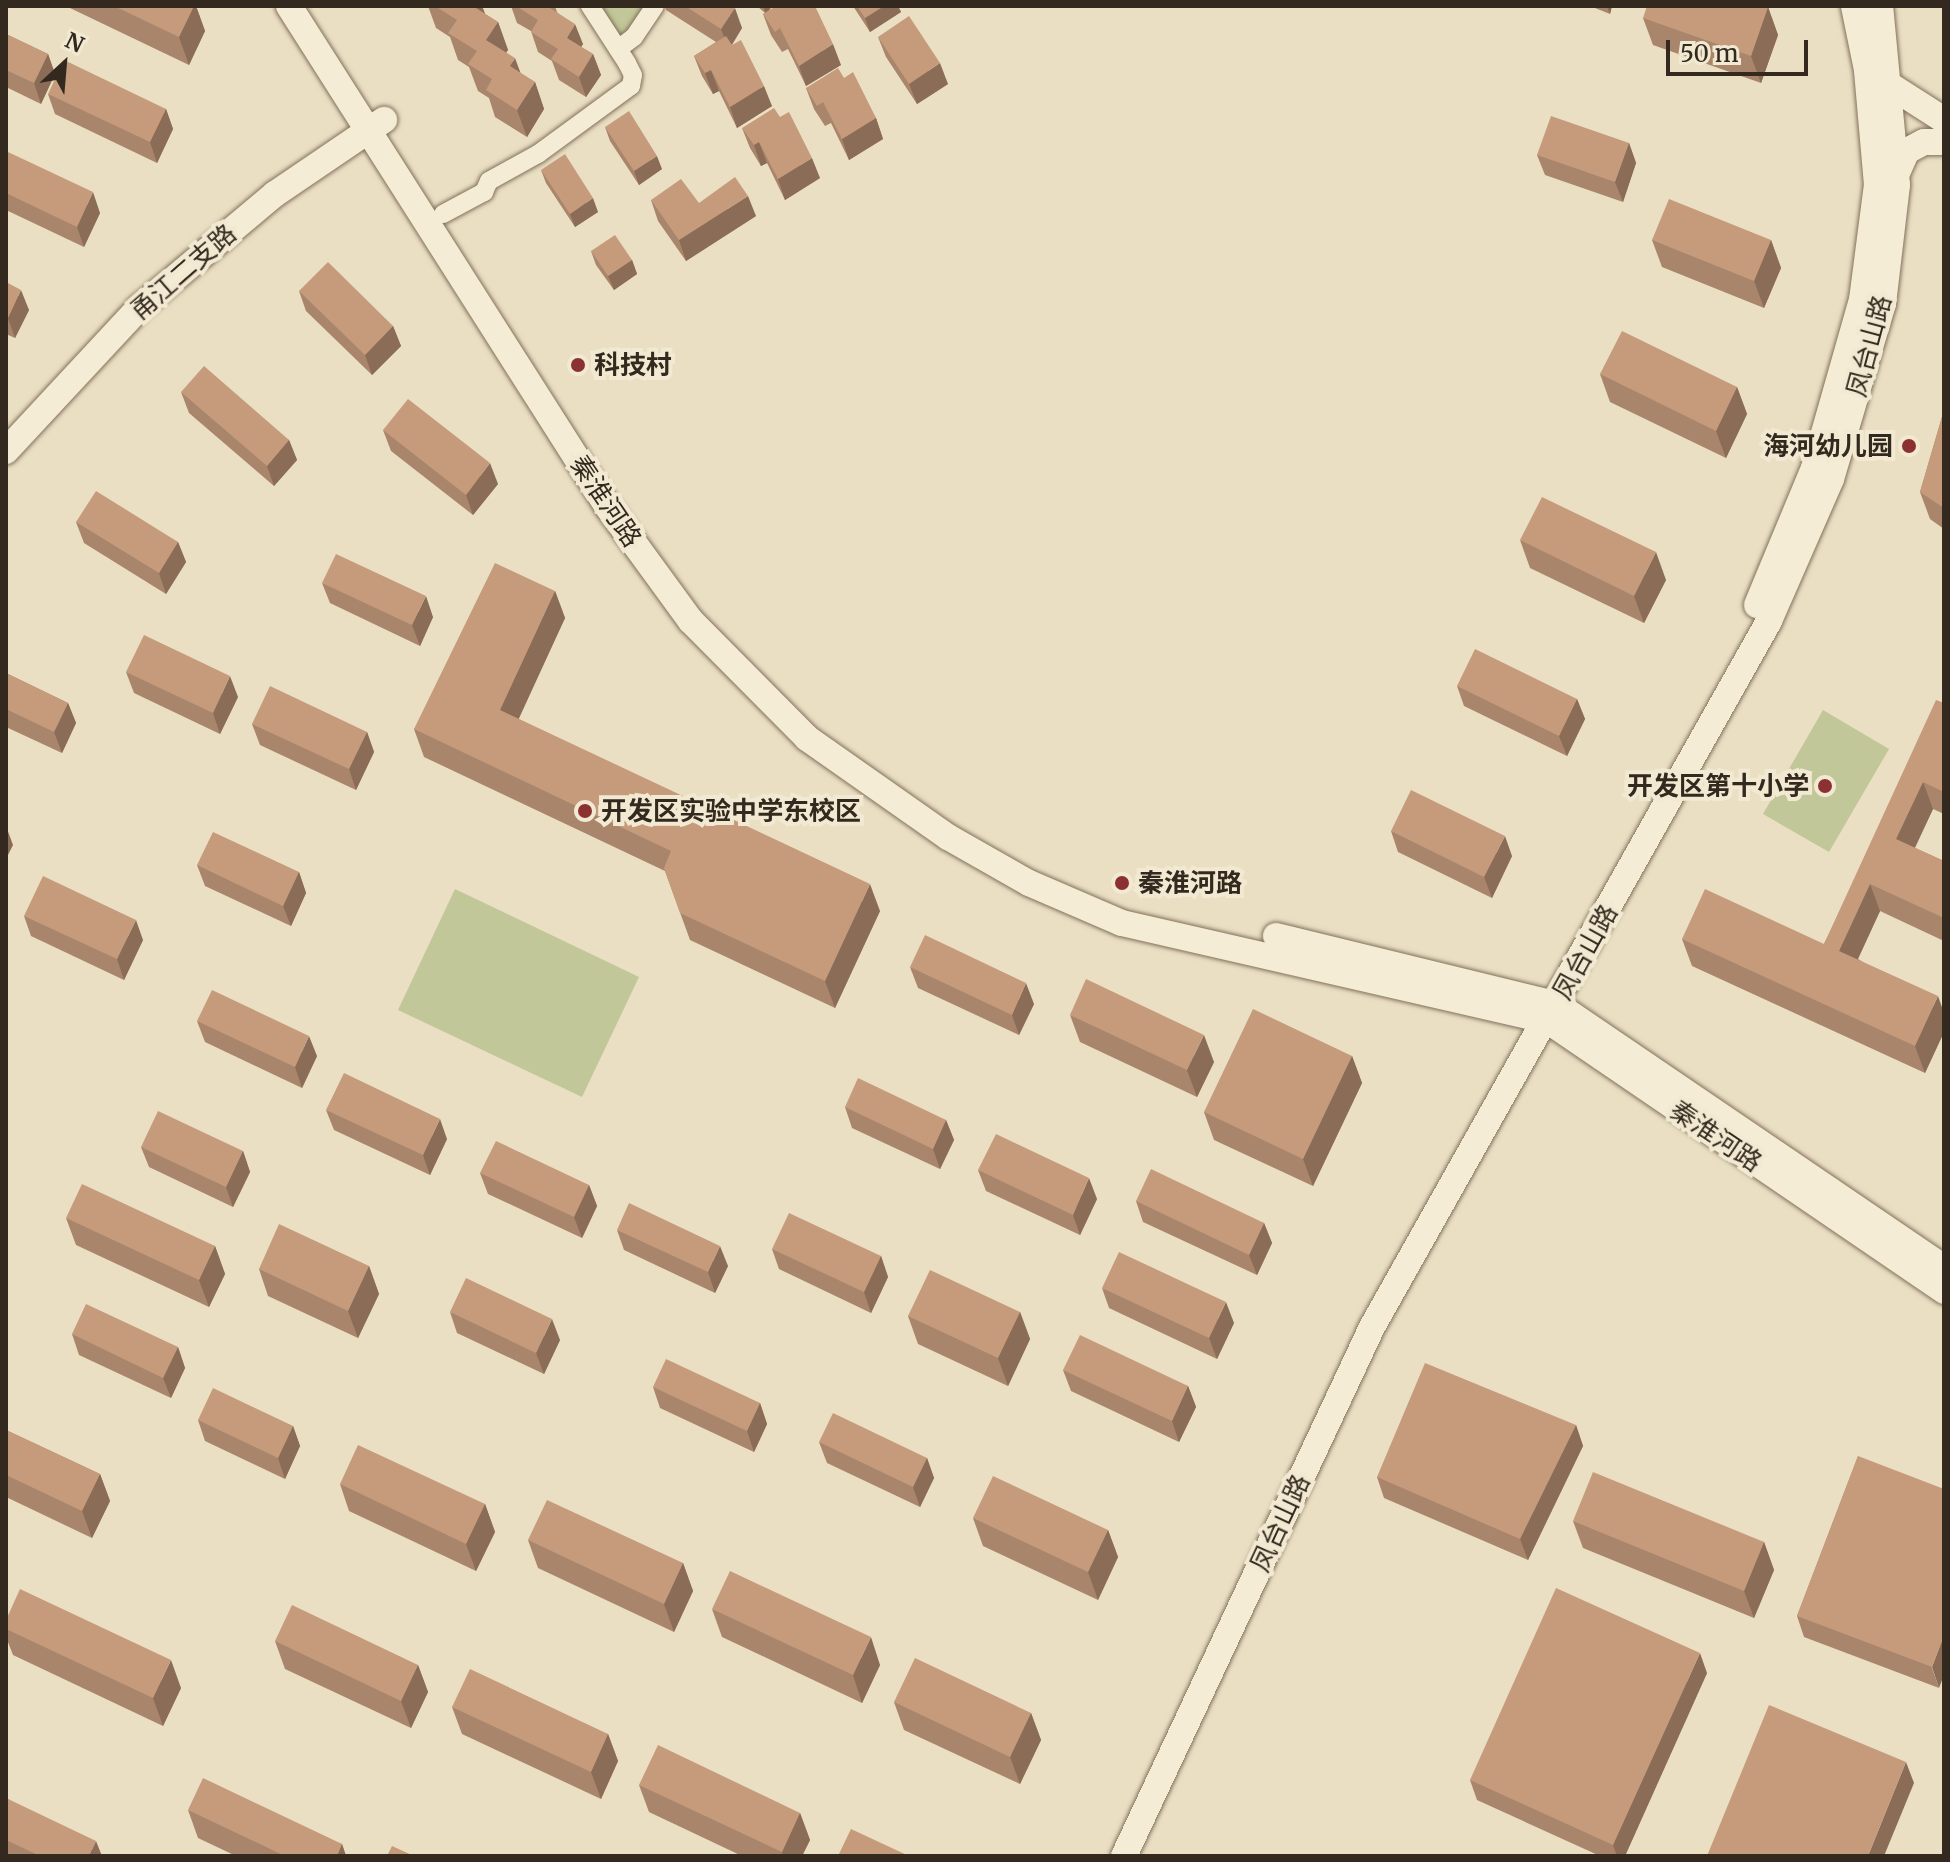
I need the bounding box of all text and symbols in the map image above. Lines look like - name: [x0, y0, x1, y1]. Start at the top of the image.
- north arrow: [24, 24, 104, 104]
- scale bar: [1670, 24, 1812, 74]
- text: N: [61, 26, 88, 59]
- text: 50 m: [1680, 38, 1739, 69]
- street label: 甬江二支路: [124, 218, 242, 326]
- street label: 凤台山路: [1840, 292, 1898, 400]
- place label: 科技村: [594, 349, 672, 381]
- marker: 科技村: [569, 356, 587, 374]
- place label: 海河幼儿园: [1763, 430, 1893, 462]
- marker: 海河幼儿园: [1900, 437, 1918, 455]
- street label: 秦淮河路: [564, 449, 648, 553]
- place label: 开发区第十小学: [1627, 770, 1809, 802]
- marker: 开发区第十小学: [1816, 777, 1834, 795]
- place label: 开发区实验中学东校区: [601, 795, 861, 827]
- marker: 开发区实验中学东校区: [576, 802, 594, 820]
- place label: 秦淮河路: [1138, 867, 1242, 899]
- marker: 秦淮河路: [1113, 874, 1131, 892]
- street label: 凤台山路: [1546, 899, 1624, 1005]
- street label: 秦淮河路: [1664, 1094, 1768, 1178]
- street label: 凤台山路: [1244, 1469, 1316, 1577]

